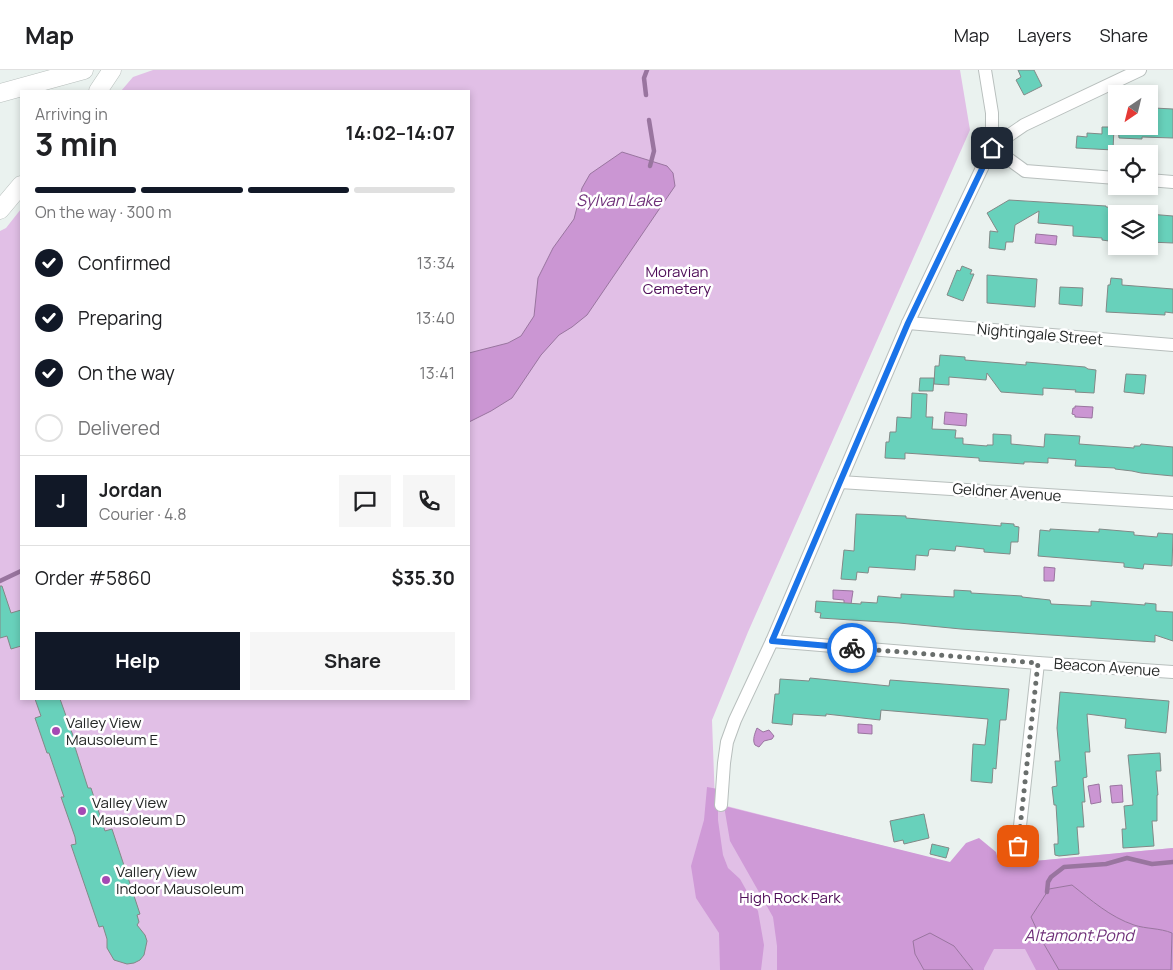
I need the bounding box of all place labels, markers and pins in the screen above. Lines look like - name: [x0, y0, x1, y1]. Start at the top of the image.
- pin: [971, 127, 1013, 169]
- place label: Valley View Mausoleum E: [66, 712, 158, 750]
- marker: Valley View Mausoleum E: [50, 725, 62, 737]
- place label: Valley View Mausoleum D: [92, 792, 186, 830]
- marker: Valley View Mausoleum D: [76, 805, 88, 817]
- pin: [997, 825, 1039, 867]
- place label: Vallery View Indoor Mausoleum: [116, 861, 244, 899]
- marker: Vallery View Indoor Mausoleum: [100, 874, 112, 886]

